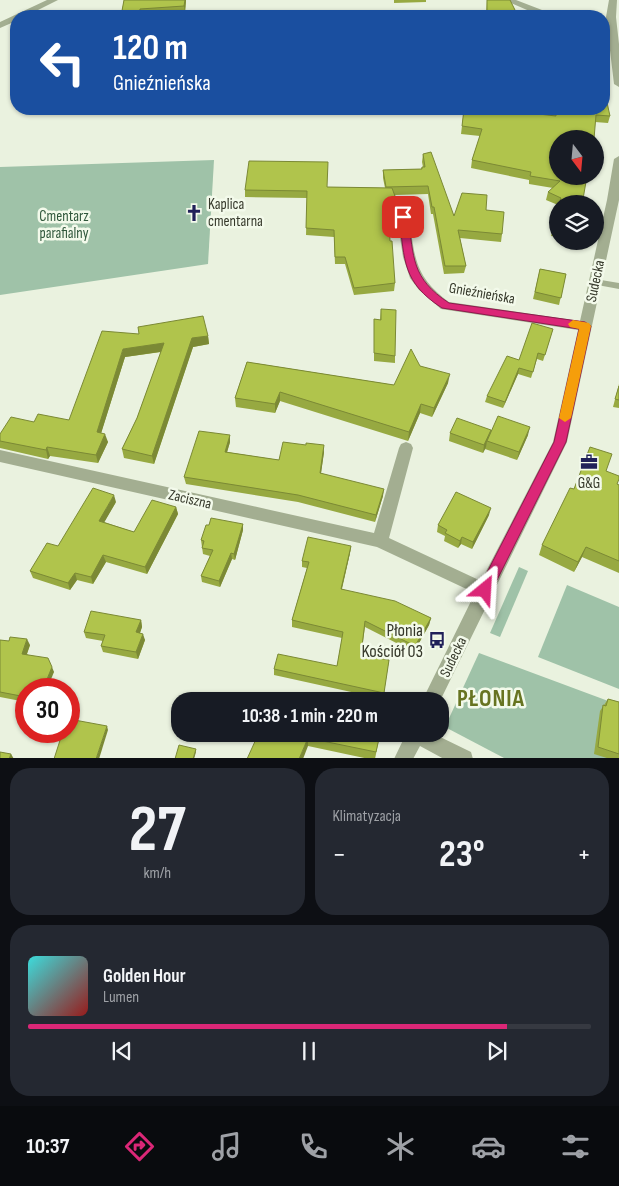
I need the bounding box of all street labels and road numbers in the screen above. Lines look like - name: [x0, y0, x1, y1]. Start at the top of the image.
- street label: Sudecka: [582, 258, 609, 304]
- street label: Gnieźnieńska: [447, 278, 517, 309]
- street label: Zaciszna: [167, 485, 213, 514]
- street label: Sudecka: [436, 634, 471, 680]

